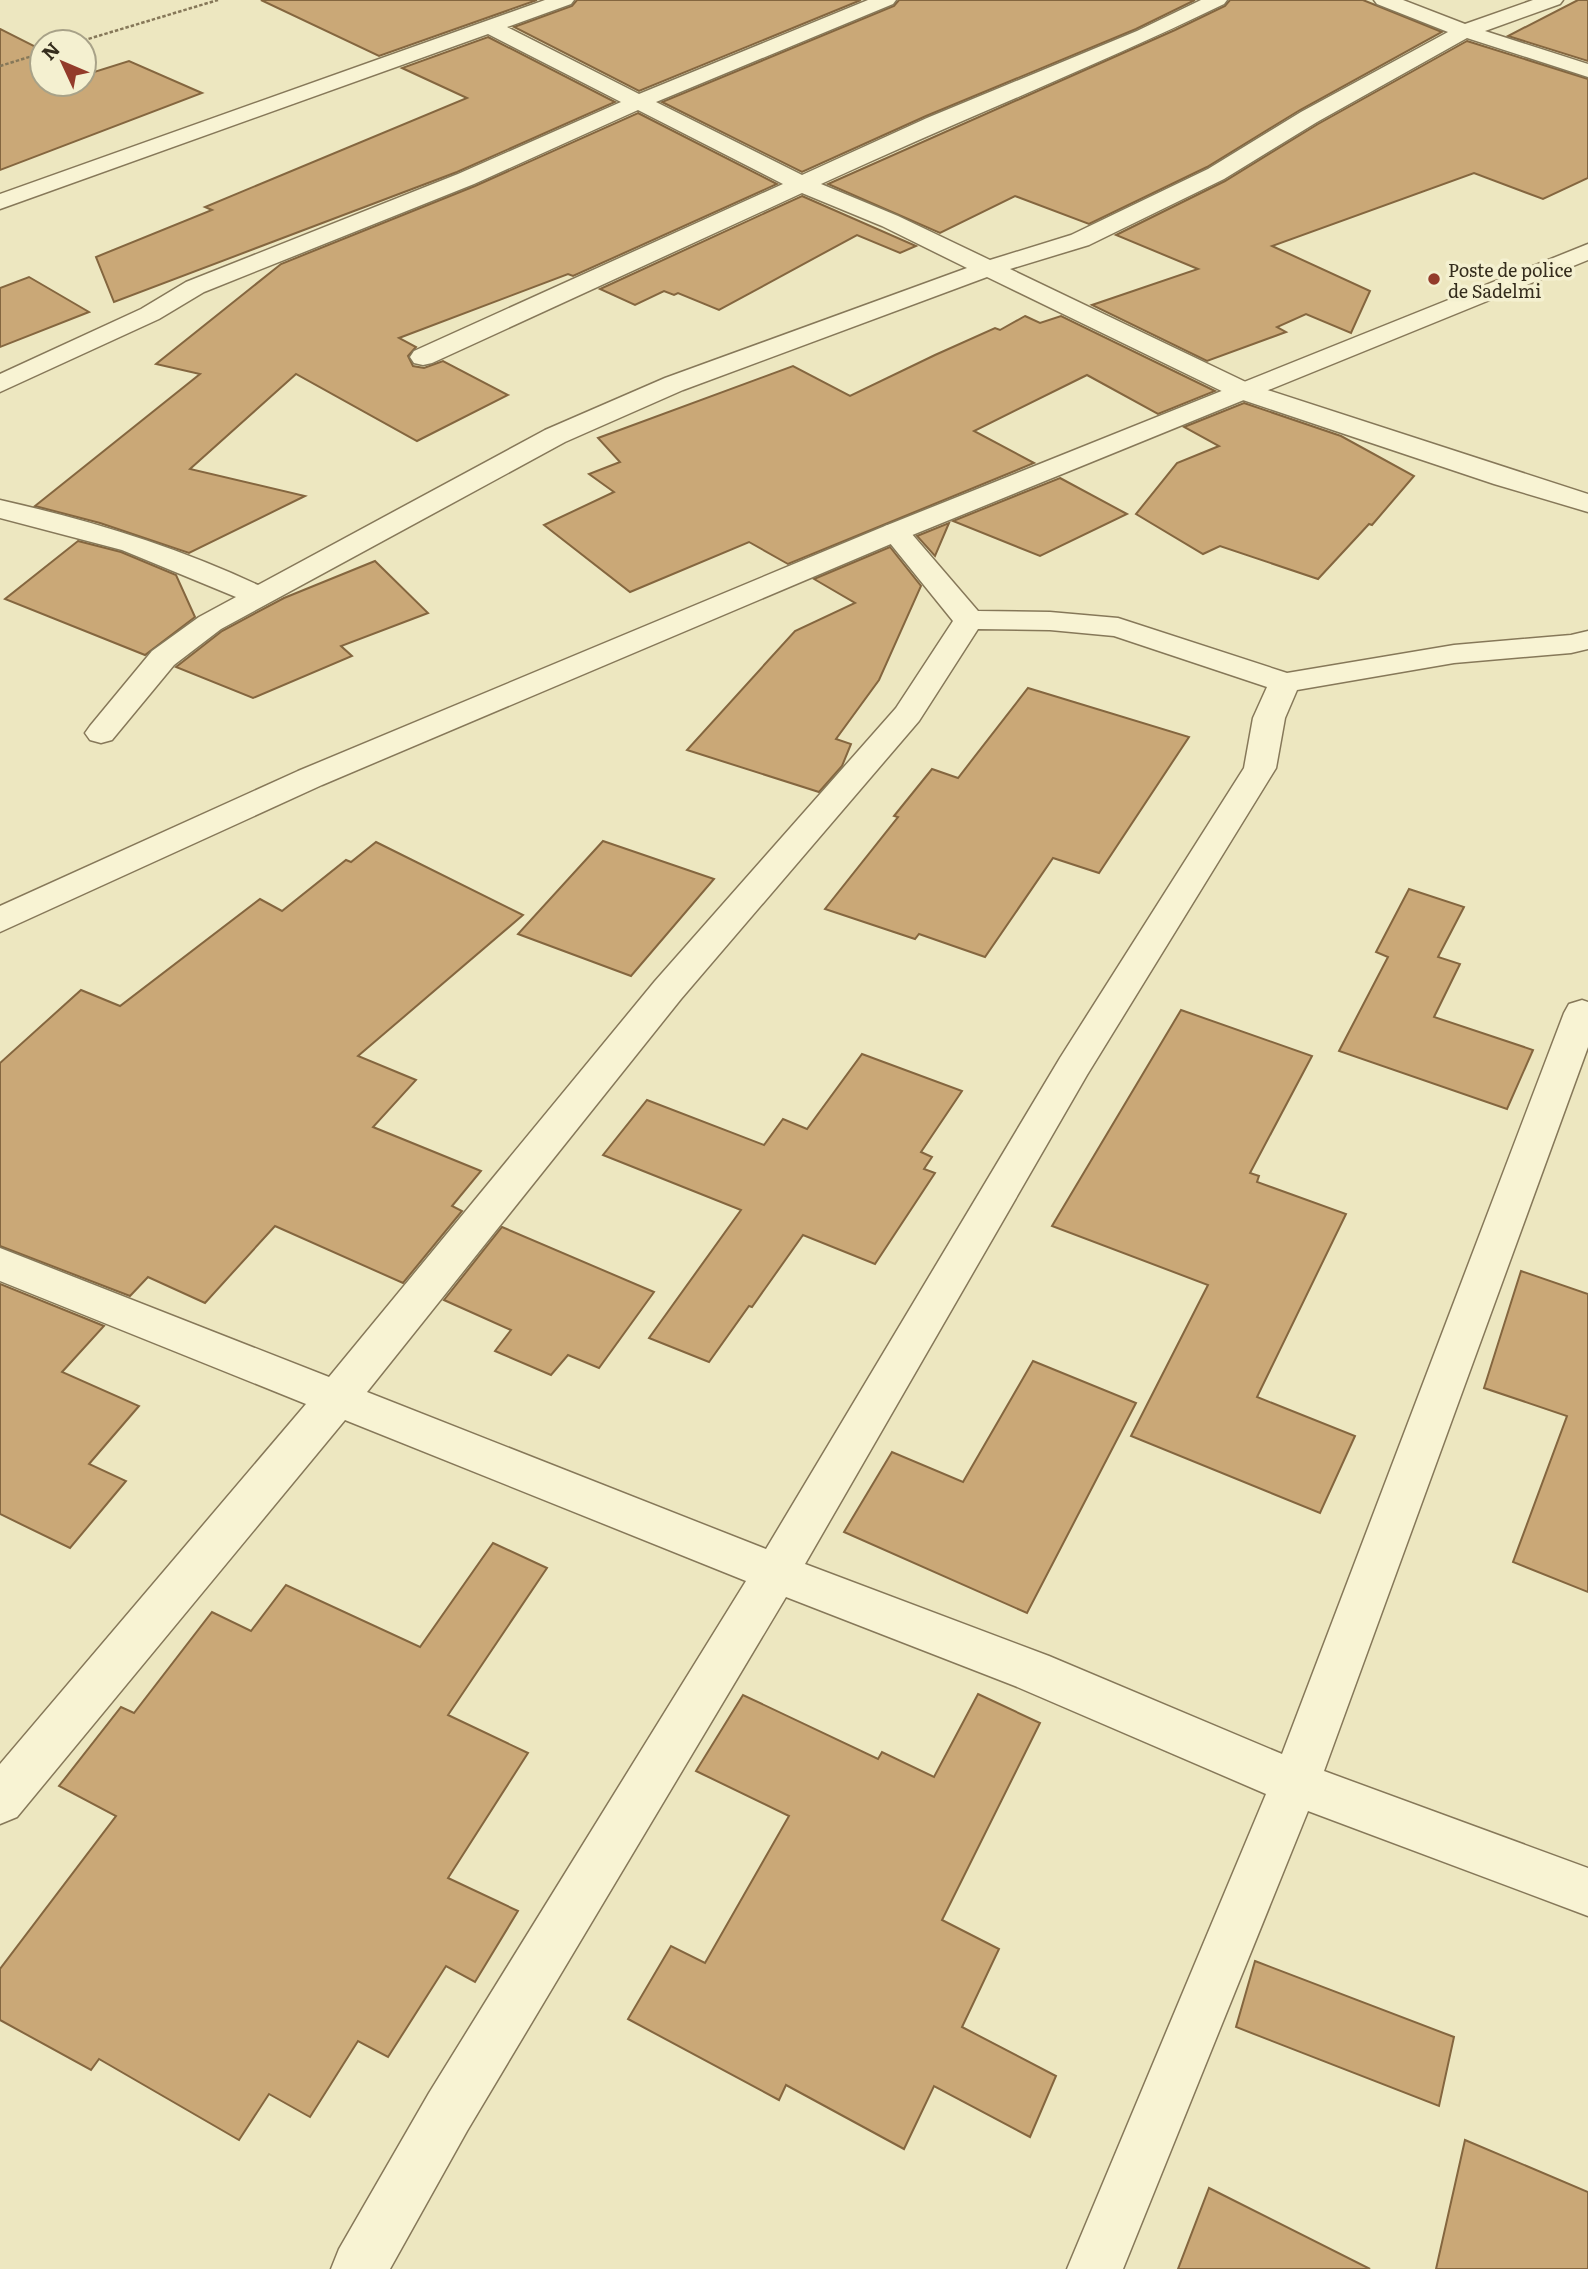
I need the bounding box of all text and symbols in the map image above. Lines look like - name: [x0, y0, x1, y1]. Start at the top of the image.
- north arrow: [28, 28, 98, 98]
- text: N: [34, 35, 66, 66]
- place label: Poste de police de Sadelmi: [1448, 256, 1573, 304]
- marker: Poste de police de Sadelmi: [1426, 271, 1442, 287]

